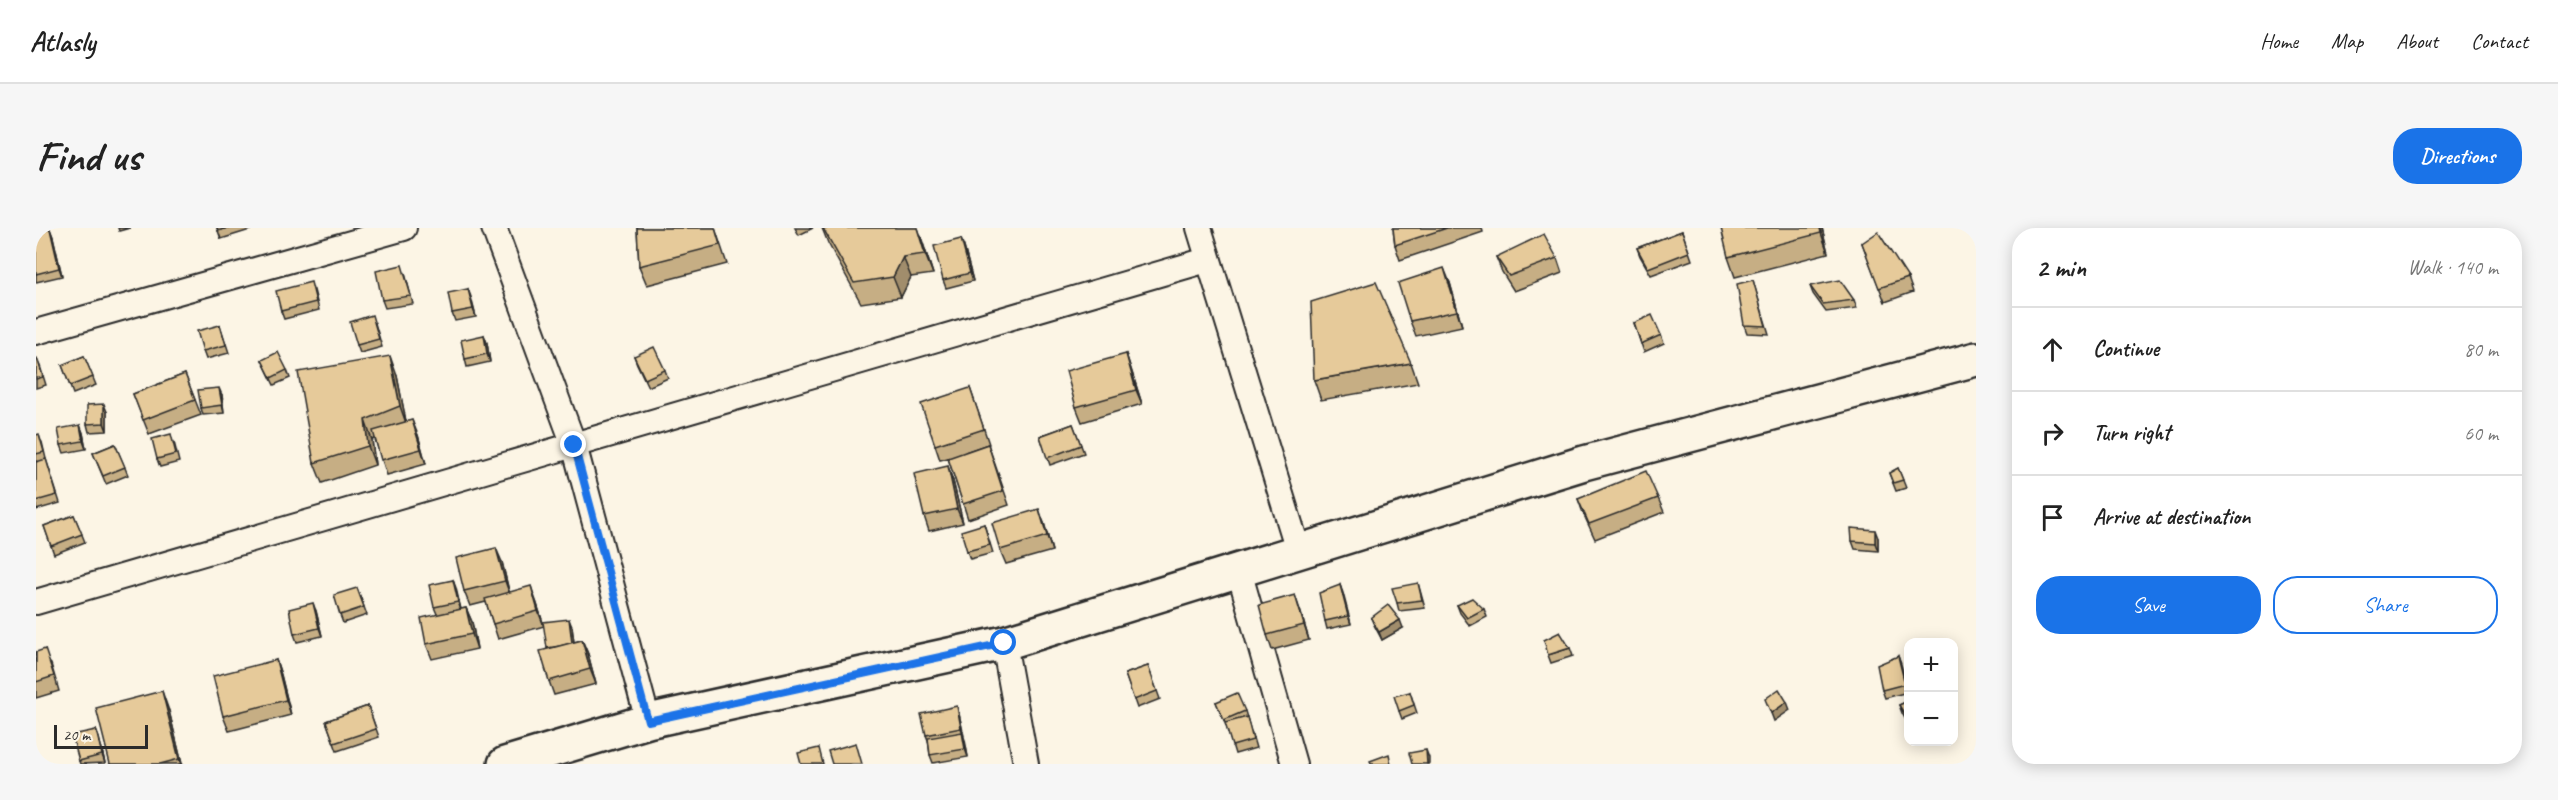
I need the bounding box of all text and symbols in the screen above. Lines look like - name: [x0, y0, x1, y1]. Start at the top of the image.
- text: Atlasly: [30, 24, 95, 59]
- text: Home: [2260, 28, 2298, 54]
- text: Map: [2331, 28, 2363, 54]
- text: About: [2396, 28, 2438, 54]
- text: Contact: [2471, 28, 2528, 54]
- button: Directions: [2393, 128, 2522, 184]
- text: Find us: [36, 130, 141, 183]
- text: 2 min: [2036, 251, 2086, 284]
- text: Walk · 140 m: [2408, 255, 2498, 280]
- icon: ahead: [2036, 333, 2069, 366]
- text: Continue: [2093, 335, 2159, 363]
- text: 80 m: [2464, 337, 2498, 362]
- icon: right: [2036, 417, 2069, 450]
- text: Turn right: [2093, 419, 2170, 447]
- text: 60 m: [2464, 421, 2498, 446]
- route end: [560, 431, 586, 457]
- icon: arrive: [2036, 501, 2069, 534]
- text: Arrive at destination: [2093, 503, 2250, 531]
- button: Save: [2036, 576, 2261, 634]
- button: Share: [2273, 576, 2498, 634]
- route start: [990, 629, 1016, 655]
- map controls: [1904, 638, 1958, 746]
- button: +: [1904, 638, 1958, 692]
- button: −: [1904, 692, 1958, 746]
- scale bar: [54, 722, 148, 750]
- text: 20 m: [63, 725, 90, 745]

